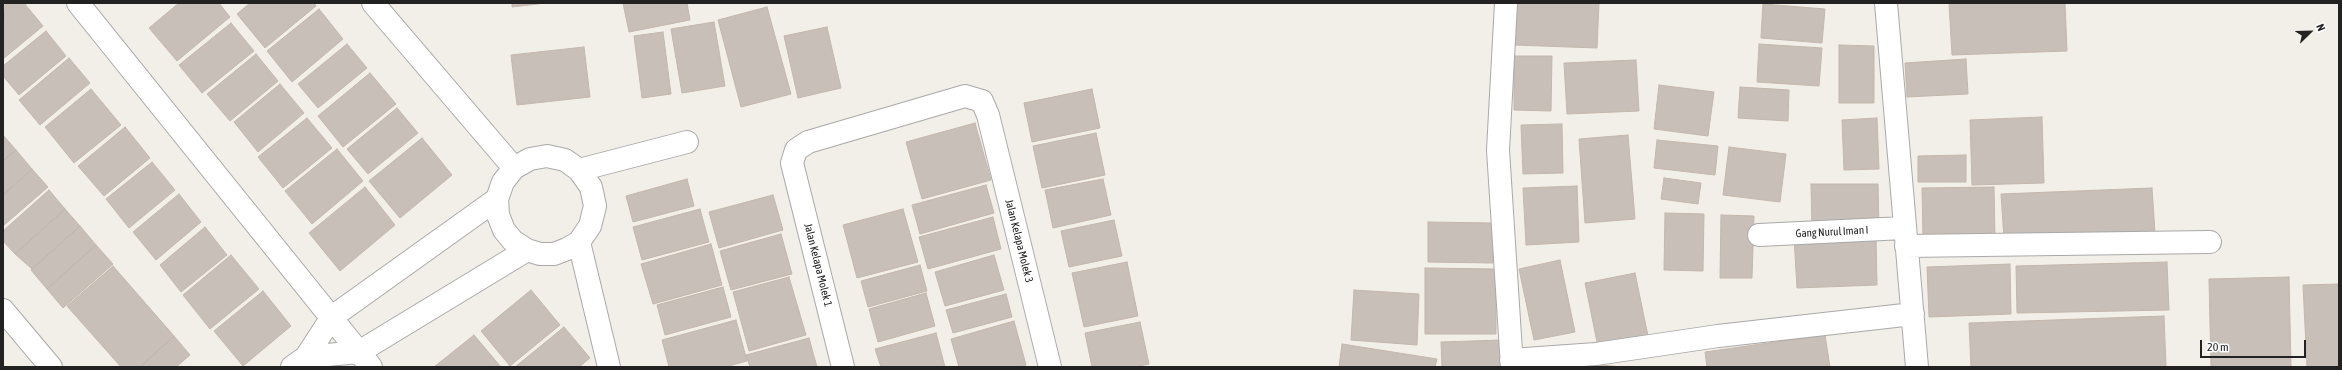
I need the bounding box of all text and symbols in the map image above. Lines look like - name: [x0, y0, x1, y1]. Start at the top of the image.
- north arrow: [2290, 12, 2330, 52]
- text: N: [2314, 22, 2328, 33]
- street label: Jalan Kelapa Molek 3: [1002, 198, 1036, 284]
- street label: Jalan Kelapa Molek 1: [801, 222, 835, 308]
- street label: Gang Nurul Iman I: [1795, 224, 1869, 240]
- scale bar: [2202, 332, 2308, 358]
- text: 20 m: [2207, 340, 2229, 354]

